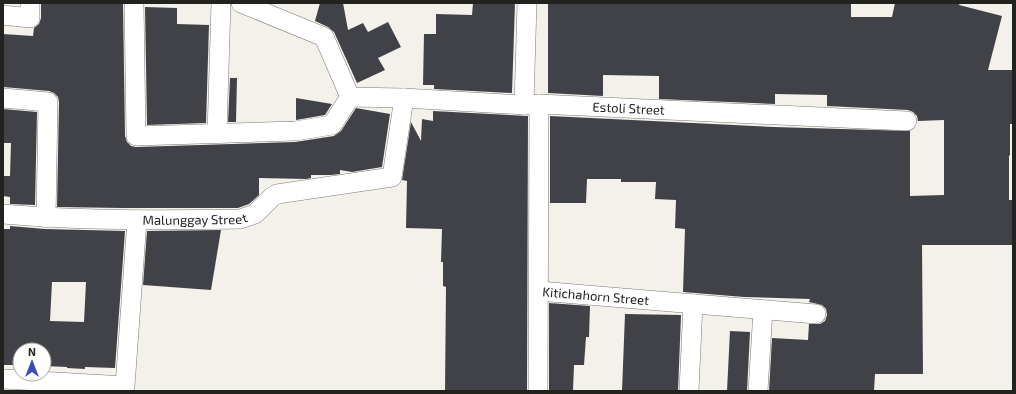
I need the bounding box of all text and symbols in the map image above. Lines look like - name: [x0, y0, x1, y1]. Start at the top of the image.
- street label: Estoli Street: [592, 98, 665, 118]
- street label: Malunggay Street: [143, 209, 249, 228]
- street label: Kitichahorn Street: [542, 283, 650, 308]
- north arrow: [12, 342, 52, 382]
- text: N: [28, 345, 36, 358]

